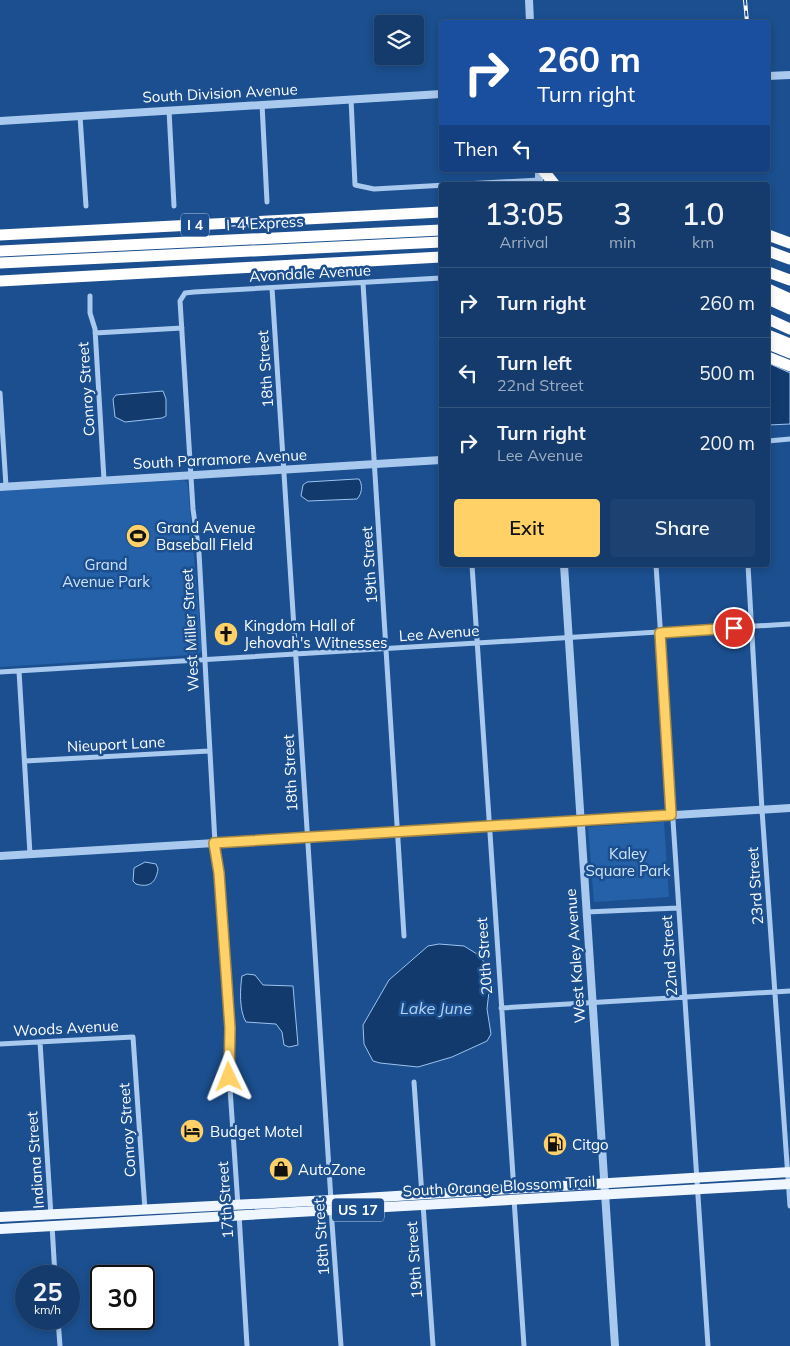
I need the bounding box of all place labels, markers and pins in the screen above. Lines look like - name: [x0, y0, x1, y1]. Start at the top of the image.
- place label: Grand Avenue Baseball FIeld: [156, 518, 255, 554]
- sports icon: Grand Avenue Baseball FIeld: [125, 523, 151, 549]
- pin: [713, 607, 755, 649]
- place label: Kingdom Hall of Jehovah's Witnesses: [244, 616, 388, 652]
- church icon: Kingdom Hall of Jehovah's Witnesses: [213, 621, 239, 647]
- hotel icon: Budget Motel: [179, 1118, 205, 1144]
- place label: Budget Motel: [210, 1122, 303, 1141]
- fuel station icon: Citgo: [542, 1131, 568, 1157]
- place label: Citgo: [572, 1135, 609, 1154]
- shop icon: AutoZone: [268, 1156, 294, 1182]
- place label: AutoZone: [298, 1160, 366, 1179]

